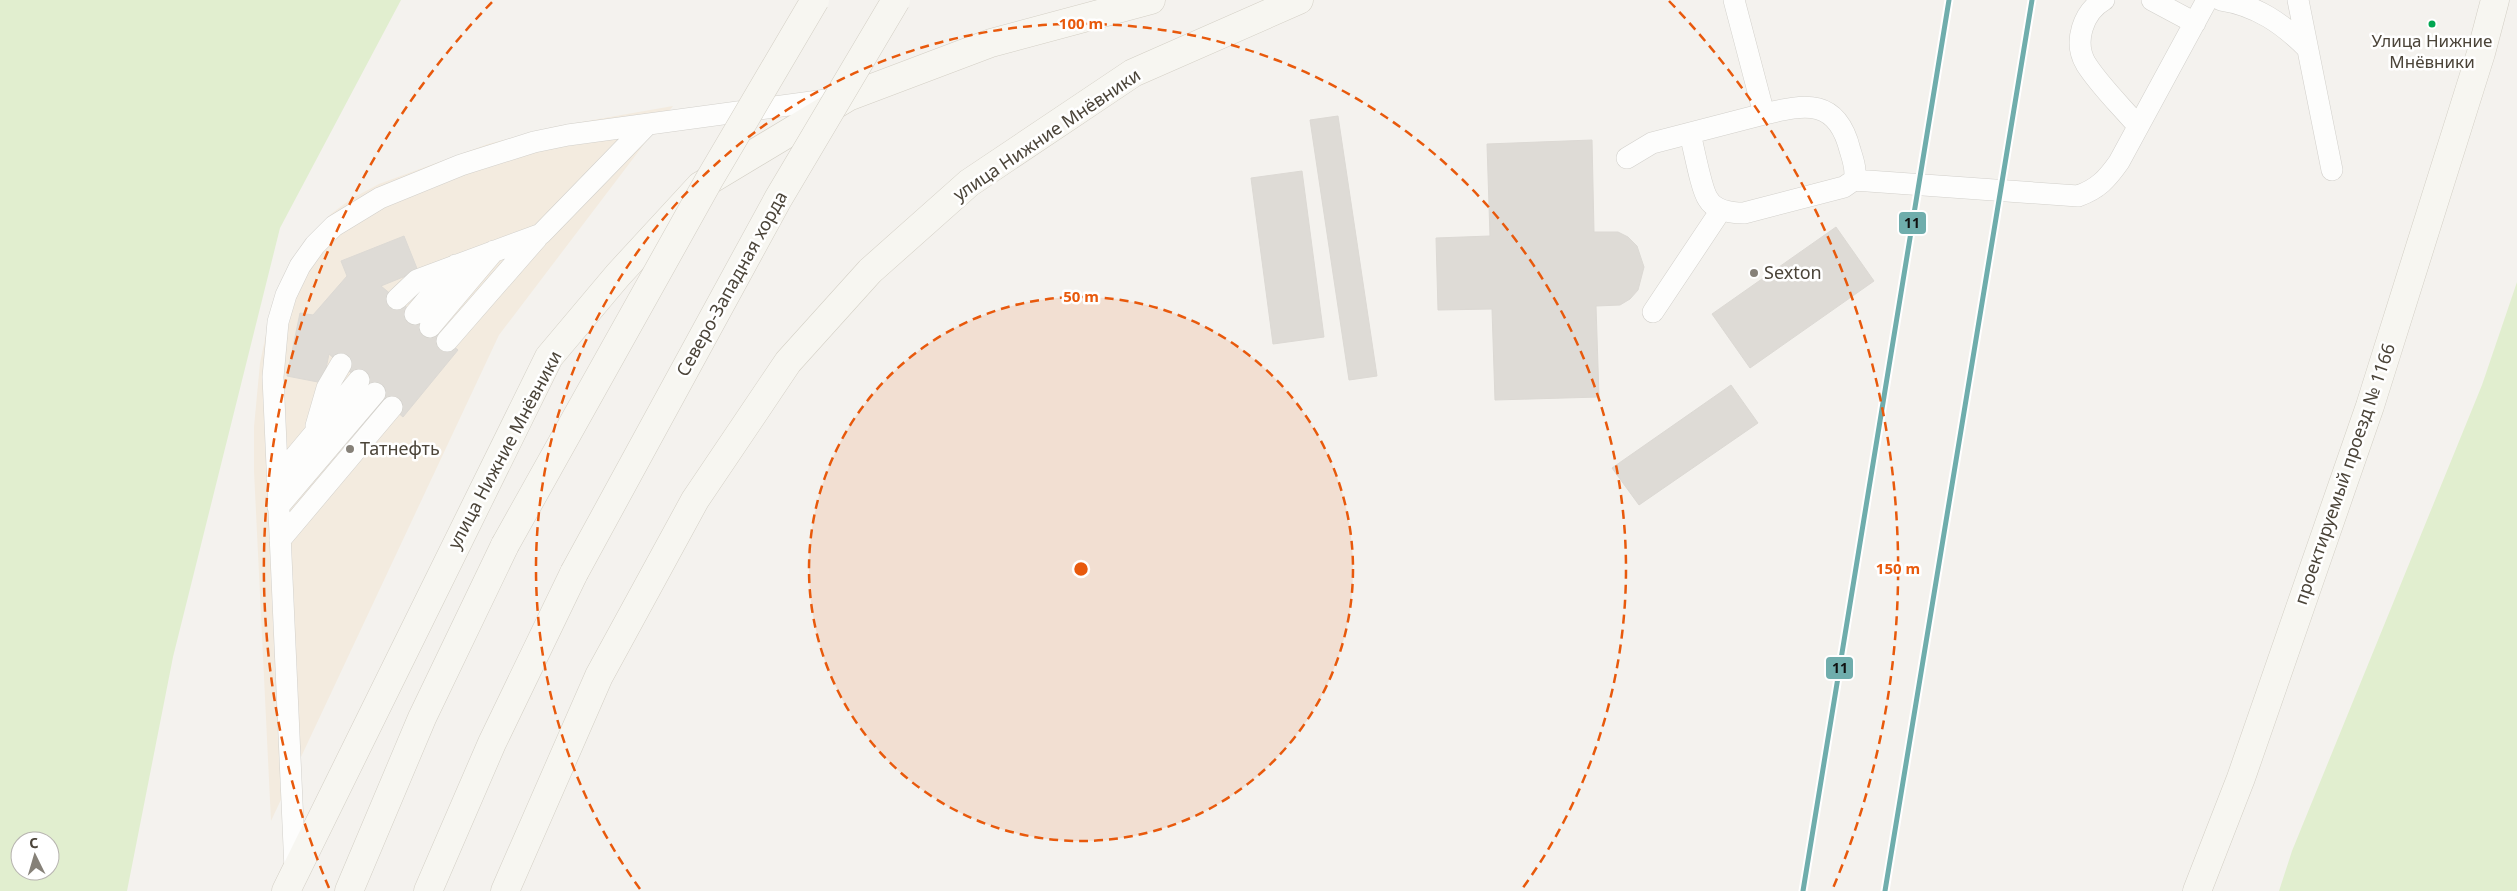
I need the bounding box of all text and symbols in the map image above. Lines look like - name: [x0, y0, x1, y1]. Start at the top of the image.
- text: 100 m: [1059, 13, 1103, 33]
- marker: Улица Нижние Мнёвники: [2427, 19, 2437, 29]
- place label: Улица Нижние Мнёвники: [2372, 29, 2492, 73]
- street label: улица Нижние Мнёвники: [948, 62, 1145, 206]
- street label: Северо-Западная хорда: [670, 187, 792, 381]
- line badge: 11: [1898, 211, 1927, 235]
- text: 11: [1904, 213, 1920, 232]
- place label: Sexton: [1764, 260, 1822, 284]
- marker: Sexton: [1748, 267, 1760, 279]
- text: 50 m: [1063, 286, 1099, 306]
- street label: проектируемый проезд № 1166: [2288, 340, 2400, 608]
- street label: улица Нижние Мнёвники: [442, 346, 567, 553]
- place label: Татнефть: [360, 436, 440, 460]
- marker: Татнефть: [344, 443, 356, 455]
- text: 150 m: [1876, 558, 1920, 578]
- centre of rings: [1072, 560, 1090, 578]
- line badge: 11: [1825, 656, 1854, 680]
- text: 11: [1832, 658, 1848, 677]
- north arrow: [10, 831, 60, 881]
- text: С: [28, 833, 39, 852]

